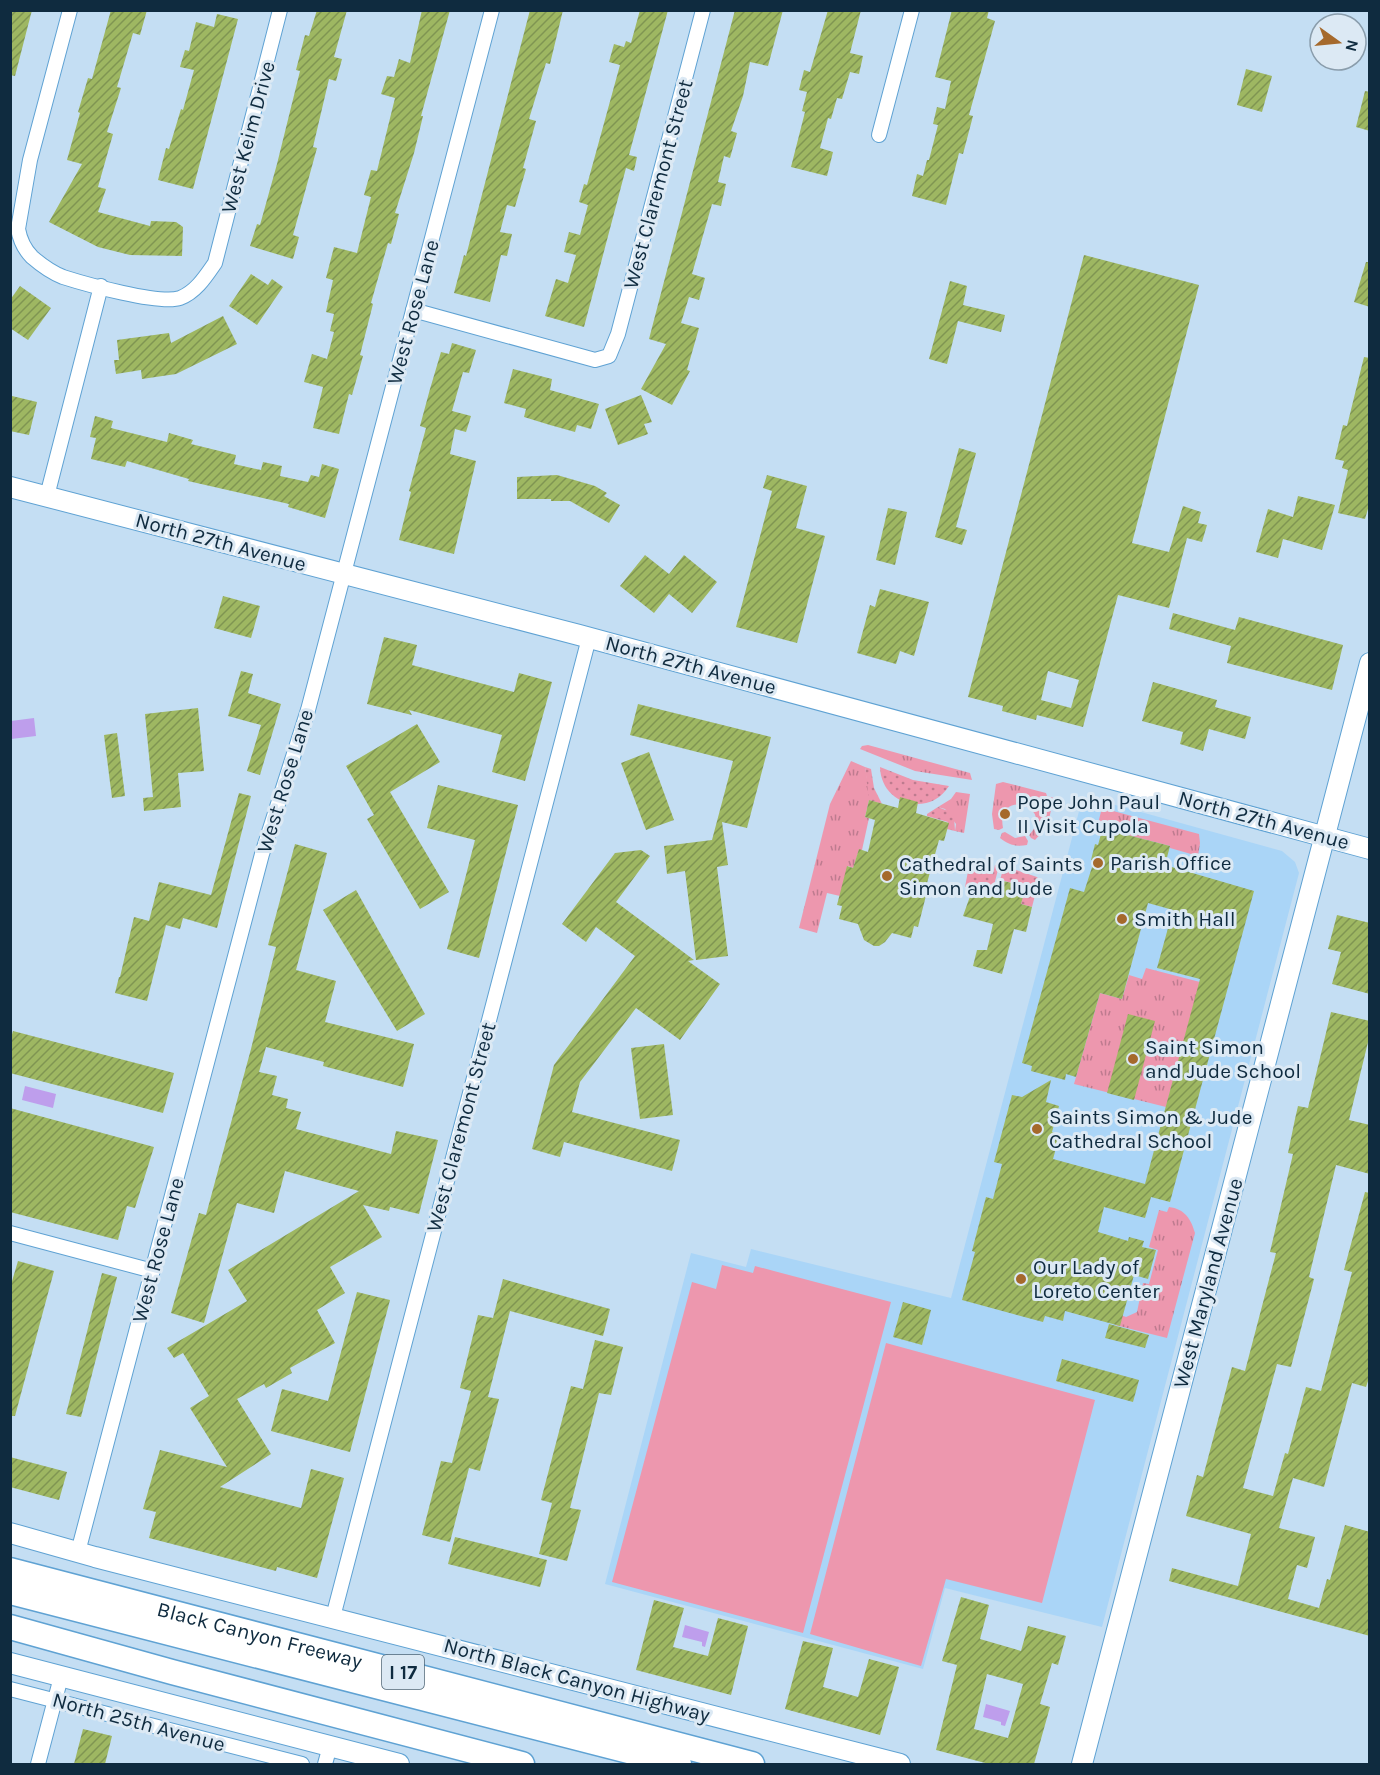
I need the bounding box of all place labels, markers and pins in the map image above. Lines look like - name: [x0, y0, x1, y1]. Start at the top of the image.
- place label: Pope John Paul II Visit Cupola: [1017, 790, 1160, 838]
- marker: Pope John Paul II Visit Cupola: [998, 807, 1012, 821]
- place label: Parish Office: [1110, 851, 1232, 875]
- place label: Cathedral of Saints Simon and Jude: [899, 852, 1083, 900]
- marker: Parish Office: [1091, 856, 1105, 870]
- marker: Cathedral of Saints Simon and Jude: [880, 869, 894, 883]
- place label: Smith Hall: [1134, 907, 1236, 931]
- marker: Smith Hall: [1115, 912, 1129, 926]
- place label: Saint Simon and Jude School: [1145, 1035, 1301, 1083]
- marker: Saint Simon and Jude School: [1126, 1052, 1140, 1066]
- place label: Saints Simon & Jude Cathedral School: [1049, 1105, 1252, 1153]
- marker: Saints Simon & Jude Cathedral School: [1030, 1122, 1044, 1136]
- place label: Our Lady of Loreto Center: [1033, 1255, 1160, 1303]
- marker: Our Lady of Loreto Center: [1014, 1272, 1028, 1286]

